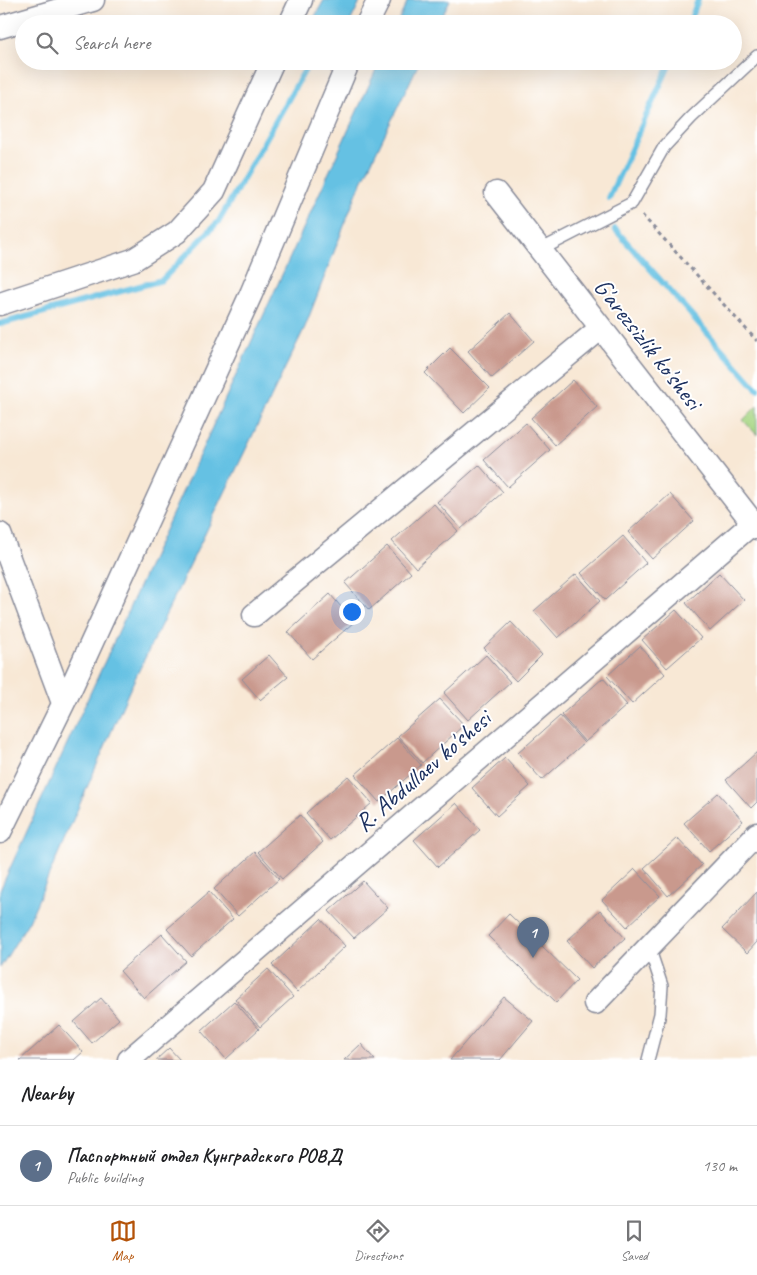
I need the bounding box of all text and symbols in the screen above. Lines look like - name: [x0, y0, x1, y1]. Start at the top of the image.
- search box: [15, 15, 742, 70]
- icon: search: [33, 29, 61, 57]
- text: Search here: [73, 31, 150, 55]
- street label: G'arezsizlik ko'shesi: [587, 272, 711, 419]
- your location: [339, 599, 365, 625]
- street label: R. Abdullaev ko'shesi: [348, 701, 500, 839]
- pin: 1: [517, 917, 549, 958]
- text: Nearby: [20, 1080, 73, 1106]
- text: Паспортный отдел Кунградского РОВД: [67, 1144, 342, 1168]
- text: 1: [32, 1156, 40, 1176]
- text: 130 m: [703, 1156, 737, 1176]
- text: Public building: [67, 1168, 143, 1188]
- tab: Map: [109, 1217, 137, 1264]
- tab: Directions: [354, 1217, 403, 1264]
- tab: Saved: [620, 1217, 648, 1264]

